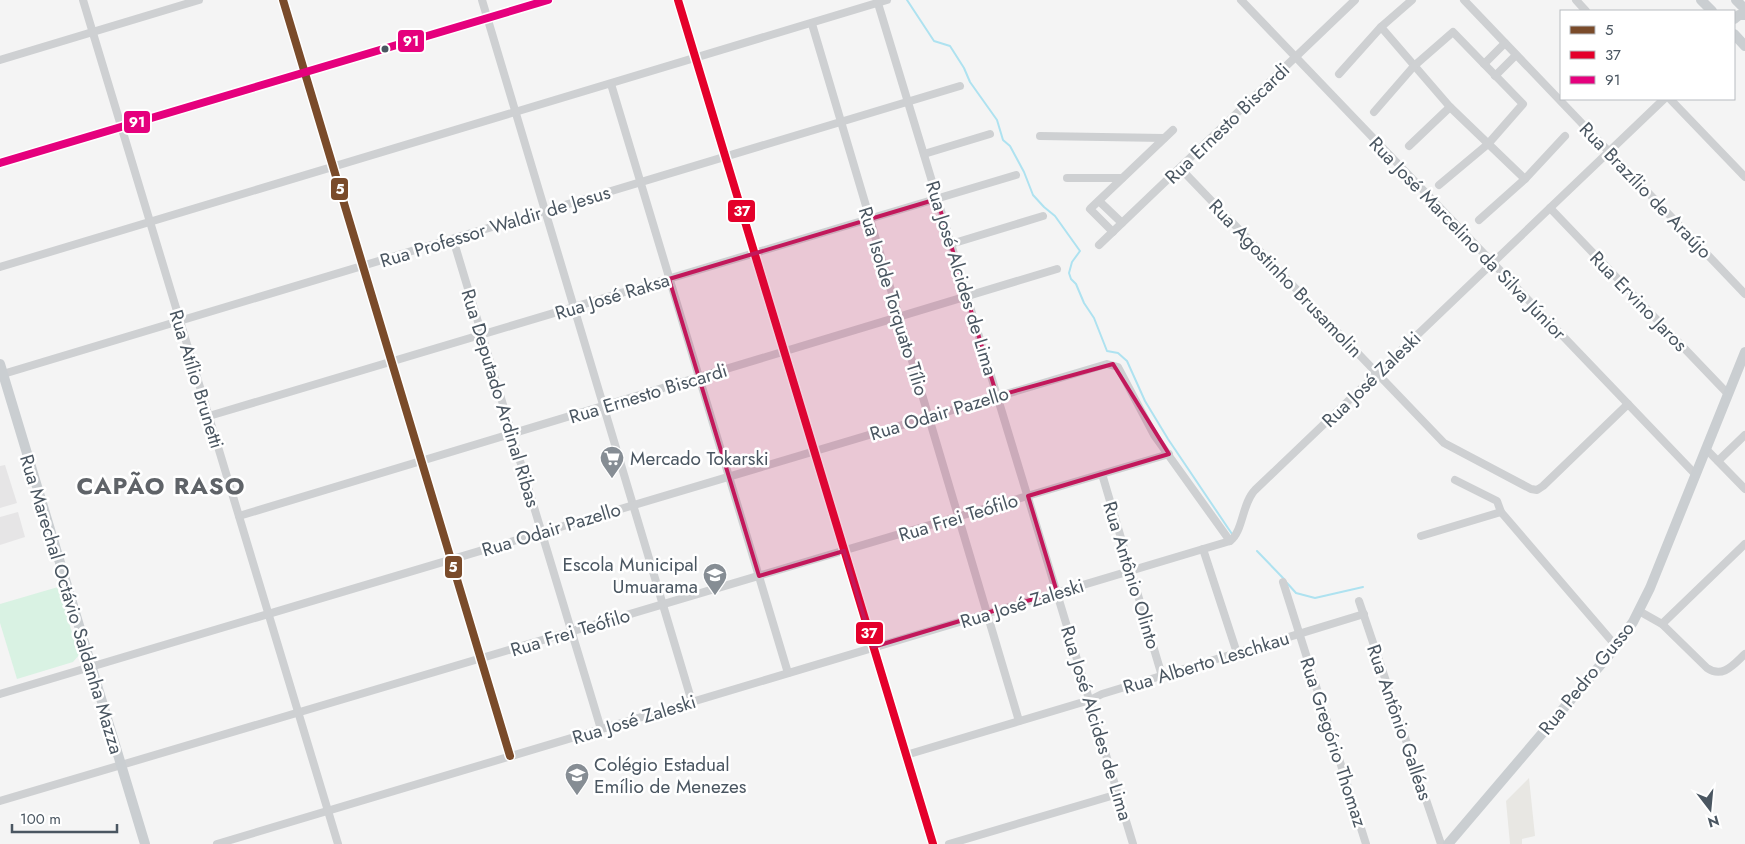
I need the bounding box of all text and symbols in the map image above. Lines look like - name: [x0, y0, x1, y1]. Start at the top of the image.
- legend: [1560, 10, 1735, 100]
- text: 5: [1605, 19, 1613, 41]
- line badge: 91: [397, 29, 425, 53]
- text: 91: [403, 31, 419, 51]
- unlabelled marker: [380, 44, 390, 54]
- text: 37: [1605, 44, 1621, 66]
- street label: Rua Ernesto Biscardi: [1159, 57, 1296, 190]
- text: 91: [1605, 69, 1620, 91]
- line badge: 91: [123, 110, 151, 134]
- text: 91: [129, 112, 145, 132]
- street label: Rua Brazílio de Araújo: [1573, 116, 1718, 265]
- street label: Rua José Marcelino da Silva Júnior: [1363, 131, 1573, 346]
- line badge: 5: [330, 177, 349, 201]
- street label: Rua Professor Waldir de Jesus: [377, 178, 614, 274]
- street label: Rua José Alcides de Lima: [919, 178, 1004, 379]
- text: 5: [335, 179, 345, 199]
- street label: Rua Agostinho Brusamolin: [1203, 193, 1369, 364]
- line badge: 37: [727, 199, 756, 223]
- text: 37: [734, 201, 751, 221]
- street label: Rua Isolde Torquato Tílio: [852, 203, 935, 399]
- street label: Rua Ervino Jaros: [1584, 245, 1694, 358]
- street label: Rua José Raksa: [552, 266, 673, 327]
- street label: Rua Deputado Ardinal Ribas: [454, 286, 547, 511]
- street label: Rua Atílio Brunetti: [163, 306, 230, 452]
- street label: Rua José Zaleski: [1316, 325, 1427, 434]
- street label: Rua Ernesto Biscardi: [566, 357, 731, 430]
- street label: Rua Odair Pazello: [866, 380, 1012, 447]
- supermarket icon: Mercado Tokarski: [599, 445, 625, 479]
- place label: Mercado Tokarski: [630, 445, 769, 472]
- street label: Rua Marechal Octávio Saldanha Mazza: [13, 451, 130, 757]
- district label: CAPÃO RASO: [76, 468, 246, 503]
- street label: Rua Frei Teófilo: [895, 487, 1021, 548]
- street label: Rua Odair Pazello: [478, 496, 624, 563]
- street label: Rua Antônio Olinto: [1096, 498, 1167, 652]
- place label: Escola Municipal Umuarama: [563, 551, 698, 600]
- line badge: 5: [444, 555, 463, 579]
- text: 5: [448, 557, 458, 577]
- school or university icon: Escola Municipal Umuarama: [702, 562, 728, 596]
- street label: Rua José Zaleski: [957, 572, 1087, 635]
- street label: Rua Frei Teófilo: [507, 602, 633, 663]
- street label: Rua Pedro Gusso: [1532, 616, 1640, 741]
- line badge: 37: [855, 621, 884, 645]
- text: 37: [861, 623, 878, 643]
- street label: Rua José Alcides de Lima: [1054, 623, 1139, 824]
- street label: Rua Alberto Leschkau: [1120, 624, 1293, 701]
- street label: Rua Antônio Galléas: [1360, 641, 1439, 804]
- street label: Rua Gregório Thomaz: [1293, 654, 1374, 831]
- street label: Rua José Zaleski: [569, 688, 699, 751]
- place label: Colégio Estadual Emílio de Menezes: [594, 751, 747, 800]
- school or university icon: Colégio Estadual Emílio de Menezes: [564, 762, 590, 796]
- north arrow: [1685, 784, 1735, 834]
- scale bar: [12, 802, 118, 834]
- text: 100 m: [20, 808, 61, 830]
- text: N: [1705, 810, 1722, 833]

